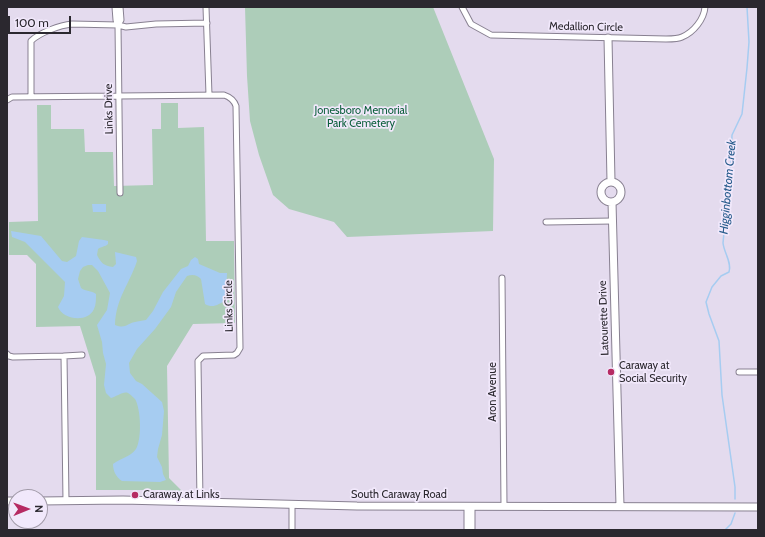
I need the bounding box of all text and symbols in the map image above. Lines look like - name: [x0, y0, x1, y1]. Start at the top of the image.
- scale bar: [10, 8, 73, 34]
- text: 100 m: [15, 15, 49, 30]
- street label: Medallion Circle: [549, 20, 623, 34]
- street label: Links Drive: [102, 84, 116, 134]
- park label: Jonesboro Memorial Park Cemetery: [315, 104, 407, 130]
- water label: Higginbottom Creek: [717, 139, 739, 235]
- street label: Links Circle: [222, 280, 236, 332]
- street label: Latourette Drive: [596, 280, 612, 356]
- place label: Caraway at Social Security: [619, 359, 687, 385]
- street label: Aron Avenue: [486, 362, 500, 422]
- marker: Caraway at Social Security: [606, 367, 616, 377]
- place label: Caraway at Links: [143, 488, 219, 502]
- street label: South Caraway Road: [351, 488, 447, 502]
- north arrow: [8, 489, 48, 529]
- marker: Caraway at Links: [130, 490, 140, 500]
- text: N: [32, 505, 46, 513]

